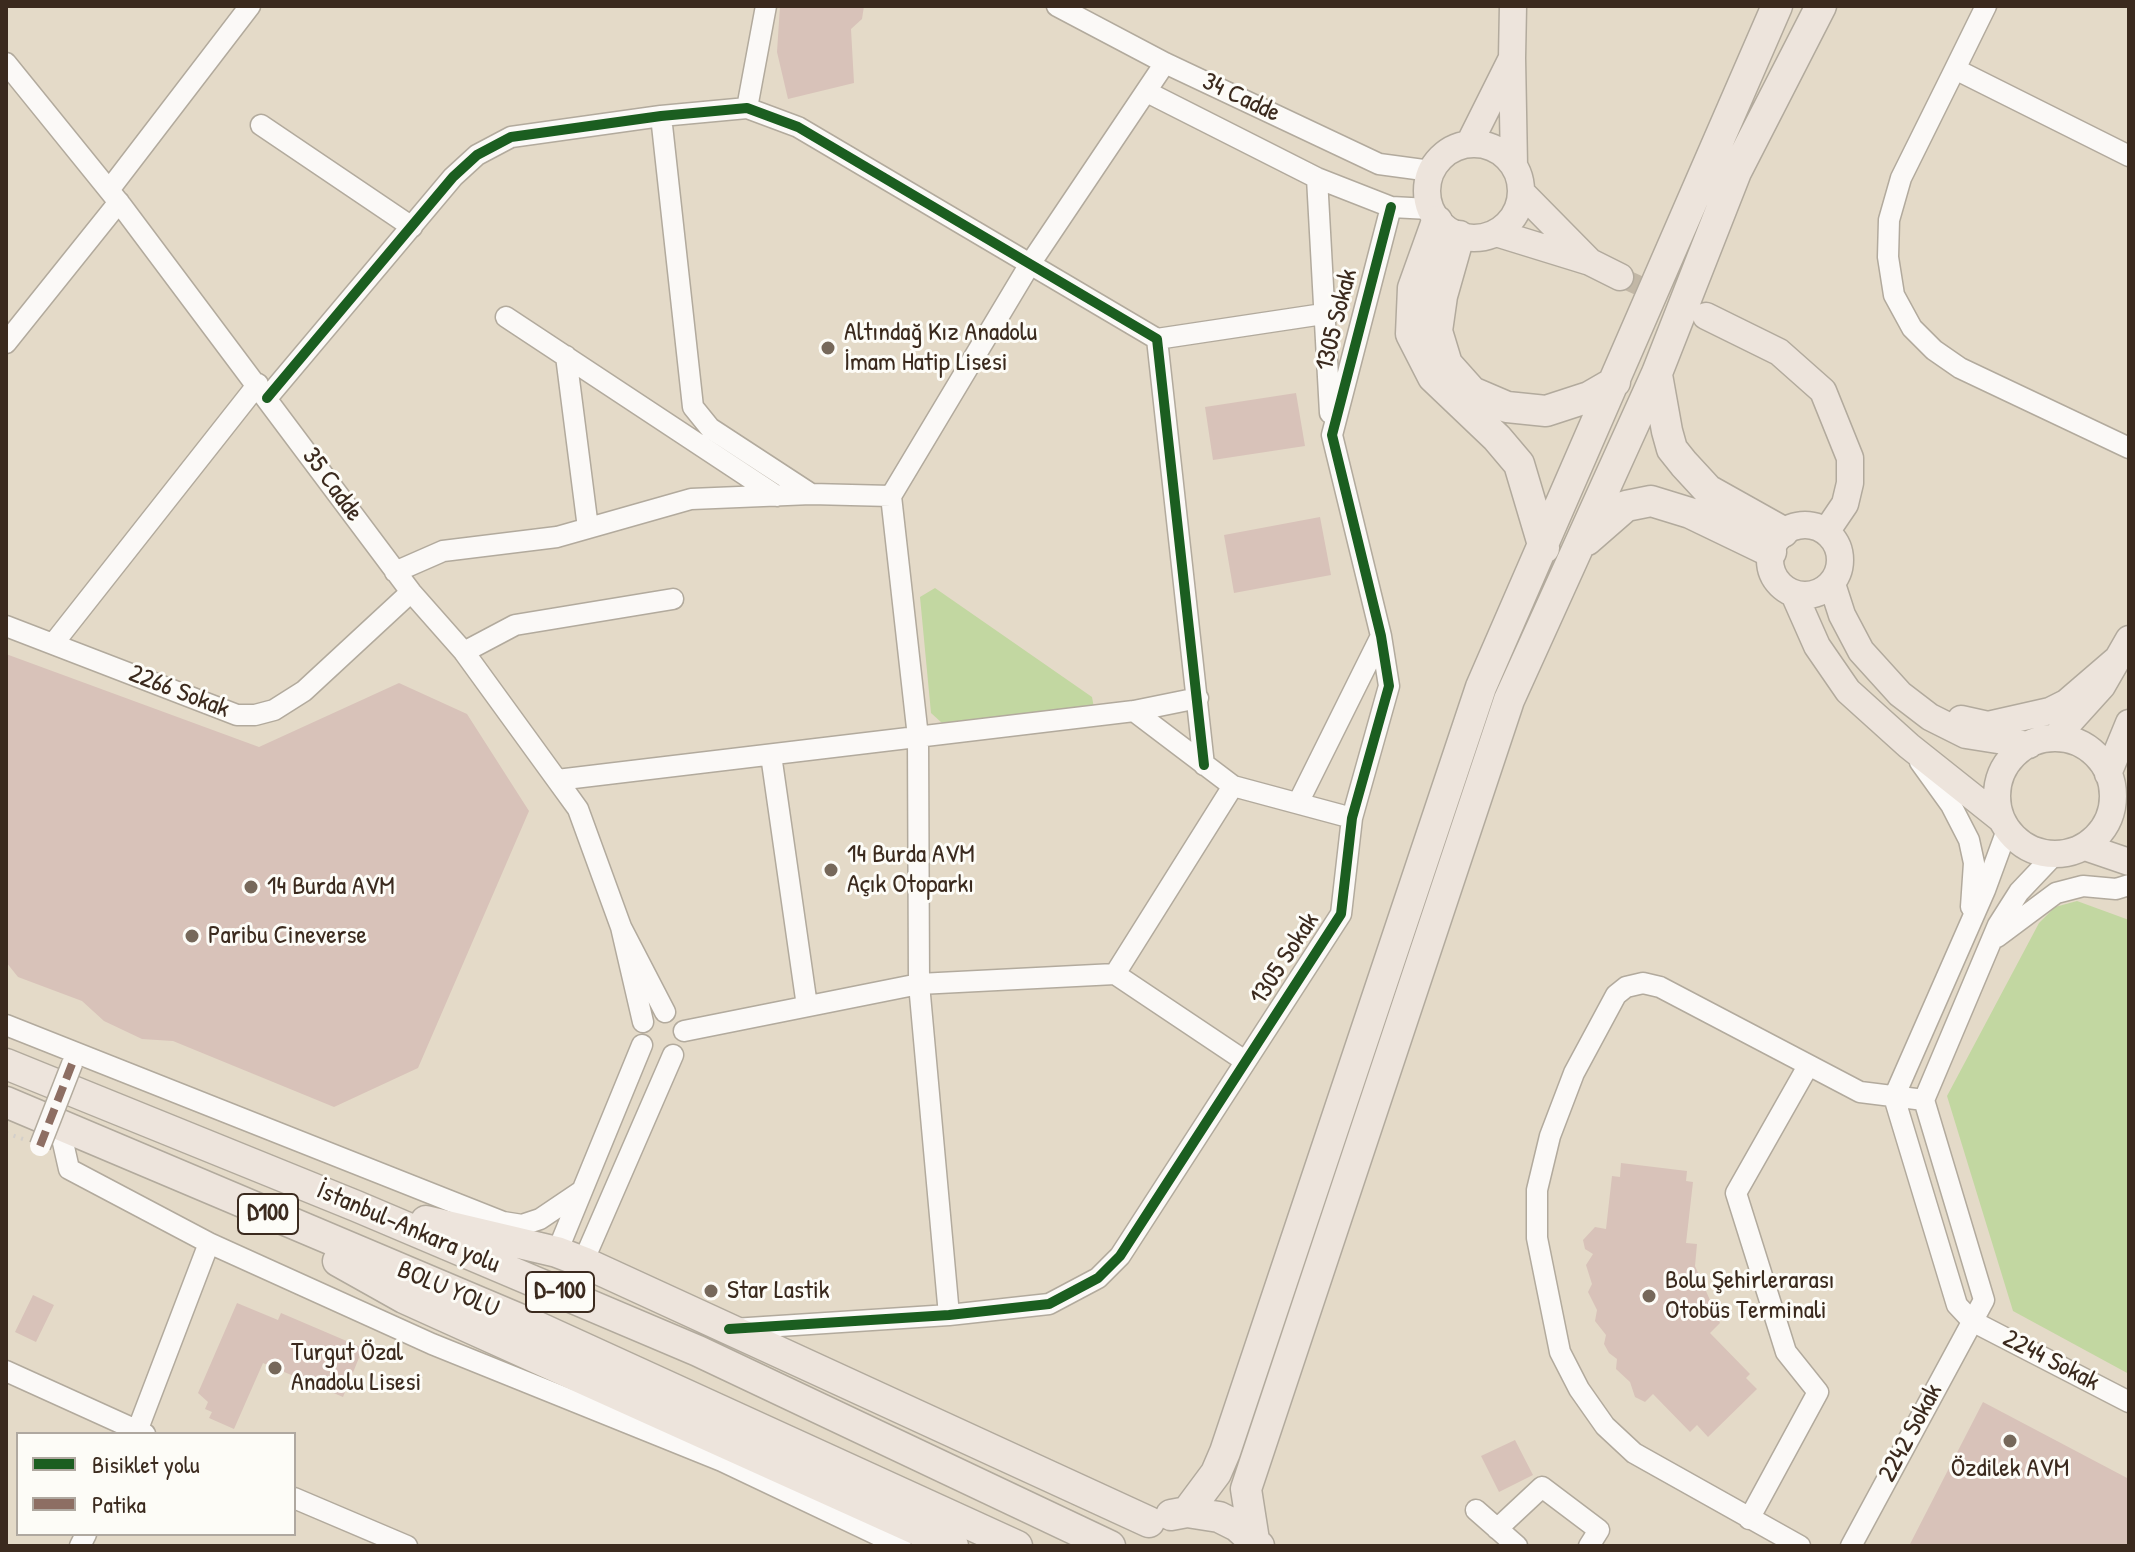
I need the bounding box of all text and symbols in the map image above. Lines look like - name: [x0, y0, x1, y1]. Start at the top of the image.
- street label: 34 Cadde: [1197, 66, 1285, 130]
- street label: 1305 Sokak: [1309, 266, 1365, 374]
- place label: Altındağ Kız Anadolu İmam Hatip Lisesi: [844, 317, 1037, 378]
- marker: Altındağ Kız Anadolu İmam Hatip Lisesi: [819, 339, 837, 357]
- street label: 35 Cadde: [295, 442, 369, 528]
- street label: 2266 Sokak: [124, 659, 234, 725]
- place label: 14 Burda AVM Açık Otoparkı: [847, 839, 975, 900]
- marker: 14 Burda AVM Açık Otoparkı: [822, 861, 840, 879]
- place label: 14 Burda AVM: [267, 871, 395, 903]
- marker: 14 Burda AVM: [242, 878, 260, 896]
- street label: 1305 Sokak: [1244, 907, 1326, 1011]
- place label: Paribu Cineverse: [208, 920, 367, 952]
- marker: Paribu Cineverse: [183, 927, 201, 945]
- street label: İstanbul-Ankara yolu: [312, 1175, 504, 1281]
- road number: D100: [238, 1194, 298, 1234]
- street label: BOLU YOLU: [392, 1255, 504, 1325]
- place label: Bolu Şehirlerarası Otobüs Terminali: [1665, 1265, 1834, 1326]
- road number: D-100: [526, 1272, 594, 1312]
- place label: Star Lastik: [727, 1275, 829, 1307]
- marker: Star Lastik: [702, 1282, 720, 1300]
- marker: Bolu Şehirlerarası Otobüs Terminali: [1640, 1287, 1658, 1305]
- street label: 2244 Sokak: [1998, 1323, 2104, 1399]
- place label: Turgut Özal Anadolu Lisesi: [291, 1337, 421, 1398]
- marker: Turgut Özal Anadolu Lisesi: [266, 1359, 284, 1377]
- street label: 2242 Sokak: [1872, 1379, 1950, 1487]
- legend: [16, 1432, 296, 1536]
- marker: Özdilek AVM: [2001, 1432, 2019, 1450]
- text: Bisiklet yolu: [92, 1448, 200, 1480]
- place label: Özdilek AVM: [1951, 1453, 2069, 1485]
- text: Patika: [92, 1488, 146, 1520]

